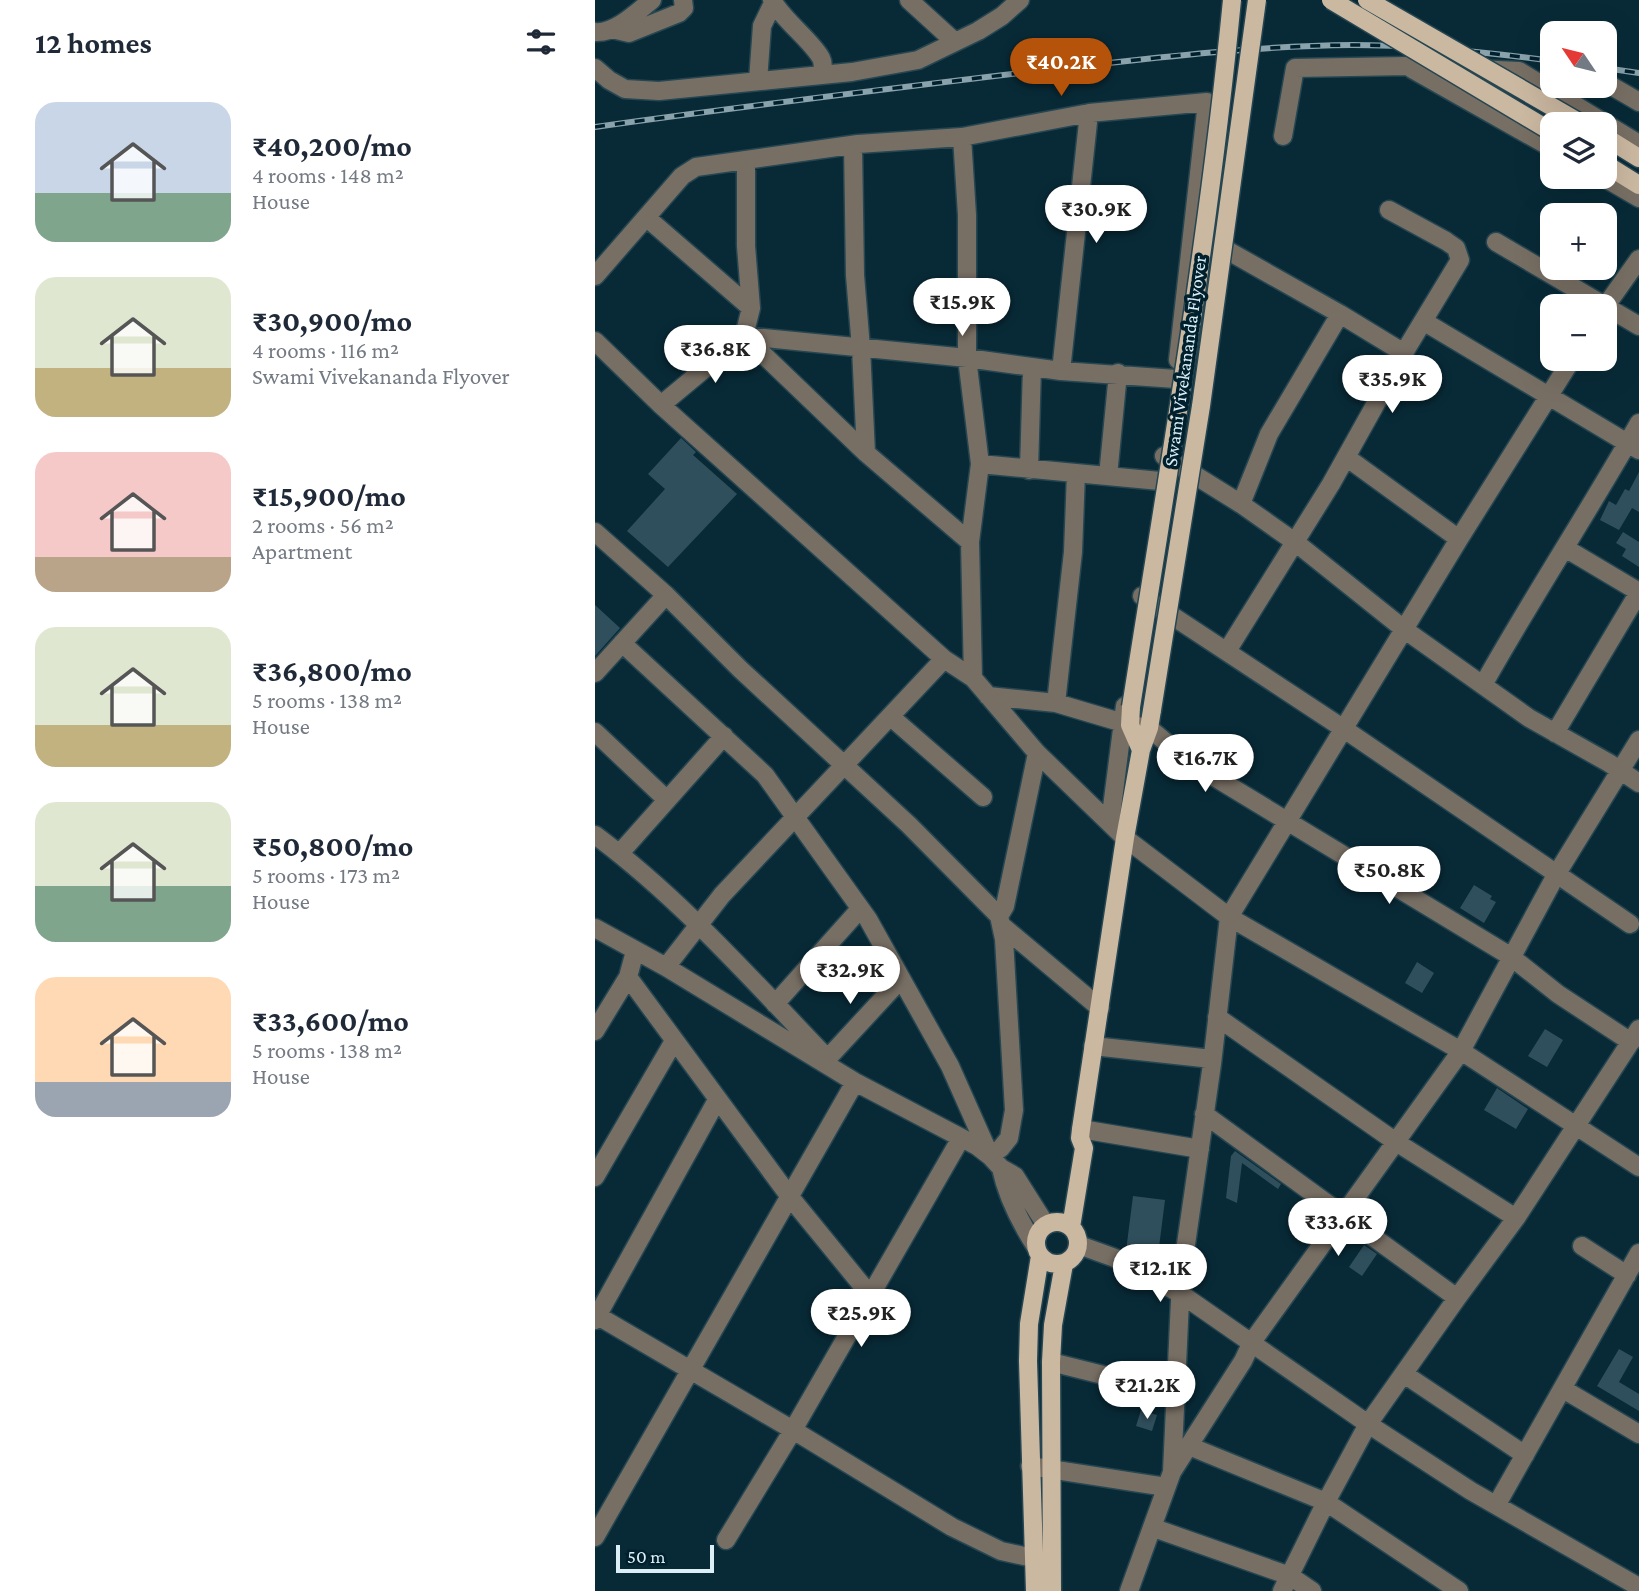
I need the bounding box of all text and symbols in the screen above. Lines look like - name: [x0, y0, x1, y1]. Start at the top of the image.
- north arrow: [1540, 21, 1617, 98]
- map controls: [1540, 21, 1617, 371]
- icon: filters: [522, 23, 560, 61]
- text: 12 homes: [35, 26, 152, 59]
- pin: ₹40.2K: [1004, 38, 1118, 98]
- text: ₹40.2K: [1026, 48, 1096, 74]
- button: layers: [1540, 112, 1617, 189]
- text: ₹40,200/mo: [252, 129, 412, 162]
- icon: home: [91, 130, 175, 214]
- text: 4 rooms · 148 m²: [252, 162, 404, 188]
- pin: ₹30.9K: [1039, 186, 1153, 245]
- text: House: [252, 188, 310, 214]
- text: ₹30.9K: [1061, 195, 1131, 221]
- button: +: [1540, 203, 1617, 280]
- street label: Swami Vivekananda Flyover: [1160, 254, 1210, 468]
- pin: ₹15.9K: [905, 278, 1019, 338]
- text: ₹15.9K: [929, 288, 995, 314]
- button: −: [1540, 294, 1617, 371]
- text: ₹30,900/mo: [252, 304, 412, 337]
- icon: home: [91, 305, 175, 389]
- pin: ₹36.8K: [658, 326, 772, 385]
- text: ₹36.8K: [680, 335, 750, 361]
- text: 4 rooms · 116 m²: [252, 337, 399, 363]
- pin: ₹35.9K: [1335, 356, 1449, 415]
- text: Swami Vivekananda Flyover: [252, 363, 510, 389]
- text: ₹35.9K: [1358, 365, 1426, 391]
- text: ₹15,900/mo: [252, 479, 406, 512]
- icon: home: [91, 480, 175, 564]
- text: 2 rooms · 56 m²: [252, 512, 394, 538]
- text: Apartment: [252, 538, 352, 564]
- text: ₹36,800/mo: [252, 654, 412, 687]
- icon: home: [91, 655, 175, 739]
- text: 5 rooms · 138 m²: [252, 687, 402, 713]
- text: House: [252, 713, 310, 739]
- pin: ₹16.7K: [1148, 734, 1262, 794]
- text: ₹16.7K: [1173, 744, 1237, 770]
- text: ₹50,800/mo: [252, 829, 413, 862]
- icon: home: [91, 830, 175, 914]
- pin: ₹50.8K: [1332, 846, 1446, 906]
- text: ₹50.8K: [1353, 856, 1425, 882]
- text: 5 rooms · 173 m²: [252, 862, 400, 888]
- text: House: [252, 888, 310, 914]
- pin: ₹32.9K: [793, 946, 907, 1006]
- text: ₹32.9K: [816, 956, 884, 982]
- text: ₹33,600/mo: [252, 1004, 409, 1037]
- icon: home: [91, 1005, 175, 1089]
- text: 5 rooms · 138 m²: [252, 1037, 402, 1063]
- text: House: [252, 1063, 310, 1089]
- pin: ₹33.6K: [1281, 1198, 1395, 1258]
- text: ₹33.6K: [1304, 1208, 1372, 1234]
- pin: ₹12.1K: [1103, 1244, 1217, 1304]
- text: ₹12.1K: [1129, 1254, 1191, 1280]
- pin: ₹25.9K: [804, 1290, 918, 1349]
- text: ₹25.9K: [827, 1299, 895, 1325]
- pin: ₹21.2K: [1090, 1362, 1204, 1421]
- text: ₹21.2K: [1114, 1371, 1180, 1397]
- scale bar: [616, 1542, 714, 1574]
- text: 50 m: [627, 1546, 666, 1567]

